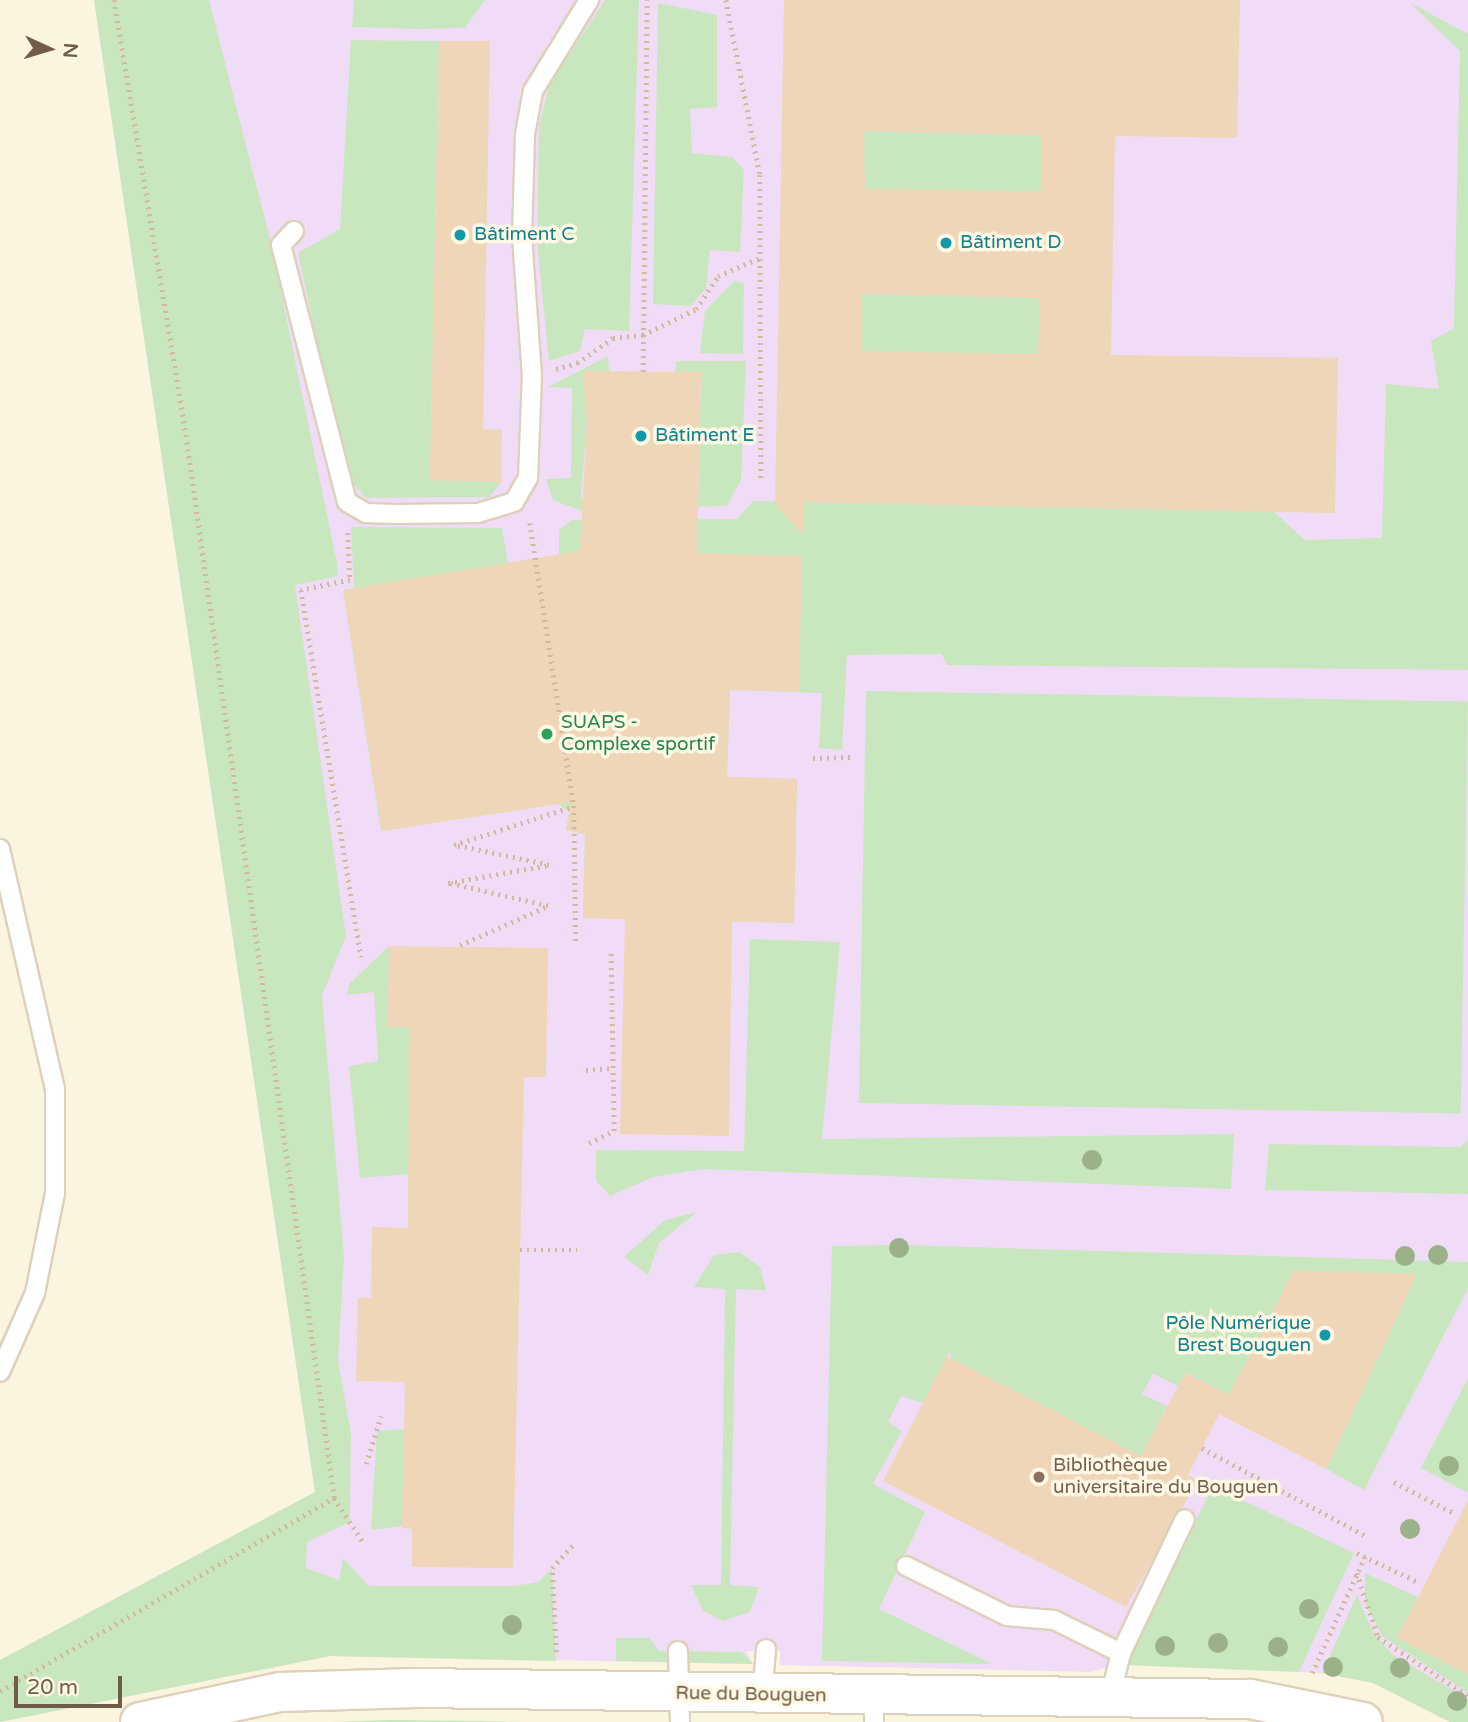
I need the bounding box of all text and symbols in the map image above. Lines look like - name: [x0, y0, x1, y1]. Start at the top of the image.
- north arrow: [14, 14, 84, 84]
- text: N: [58, 42, 81, 59]
- place label: Bâtiment C: [474, 224, 575, 246]
- marker: Bâtiment C: [452, 227, 468, 243]
- place label: Bâtiment D: [960, 232, 1062, 254]
- marker: Bâtiment D: [938, 235, 954, 251]
- place label: Bâtiment E: [655, 425, 754, 447]
- marker: Bâtiment E: [633, 428, 649, 444]
- place label: SUAPS - Complexe sportif: [561, 712, 715, 756]
- marker: SUAPS - Complexe sportif: [539, 726, 555, 742]
- place label: Pôle Numérique Brest Bouguen: [1165, 1313, 1311, 1357]
- marker: Pôle Numérique Brest Bouguen: [1317, 1327, 1333, 1343]
- place label: Bibliothèque universitaire du Bouguen: [1053, 1455, 1279, 1499]
- marker: Bibliothèque universitaire du Bouguen: [1031, 1469, 1047, 1485]
- scale bar: [18, 1662, 126, 1706]
- text: 20 m: [27, 1675, 78, 1700]
- street label: Rue du Bouguen: [675, 1682, 827, 1708]

